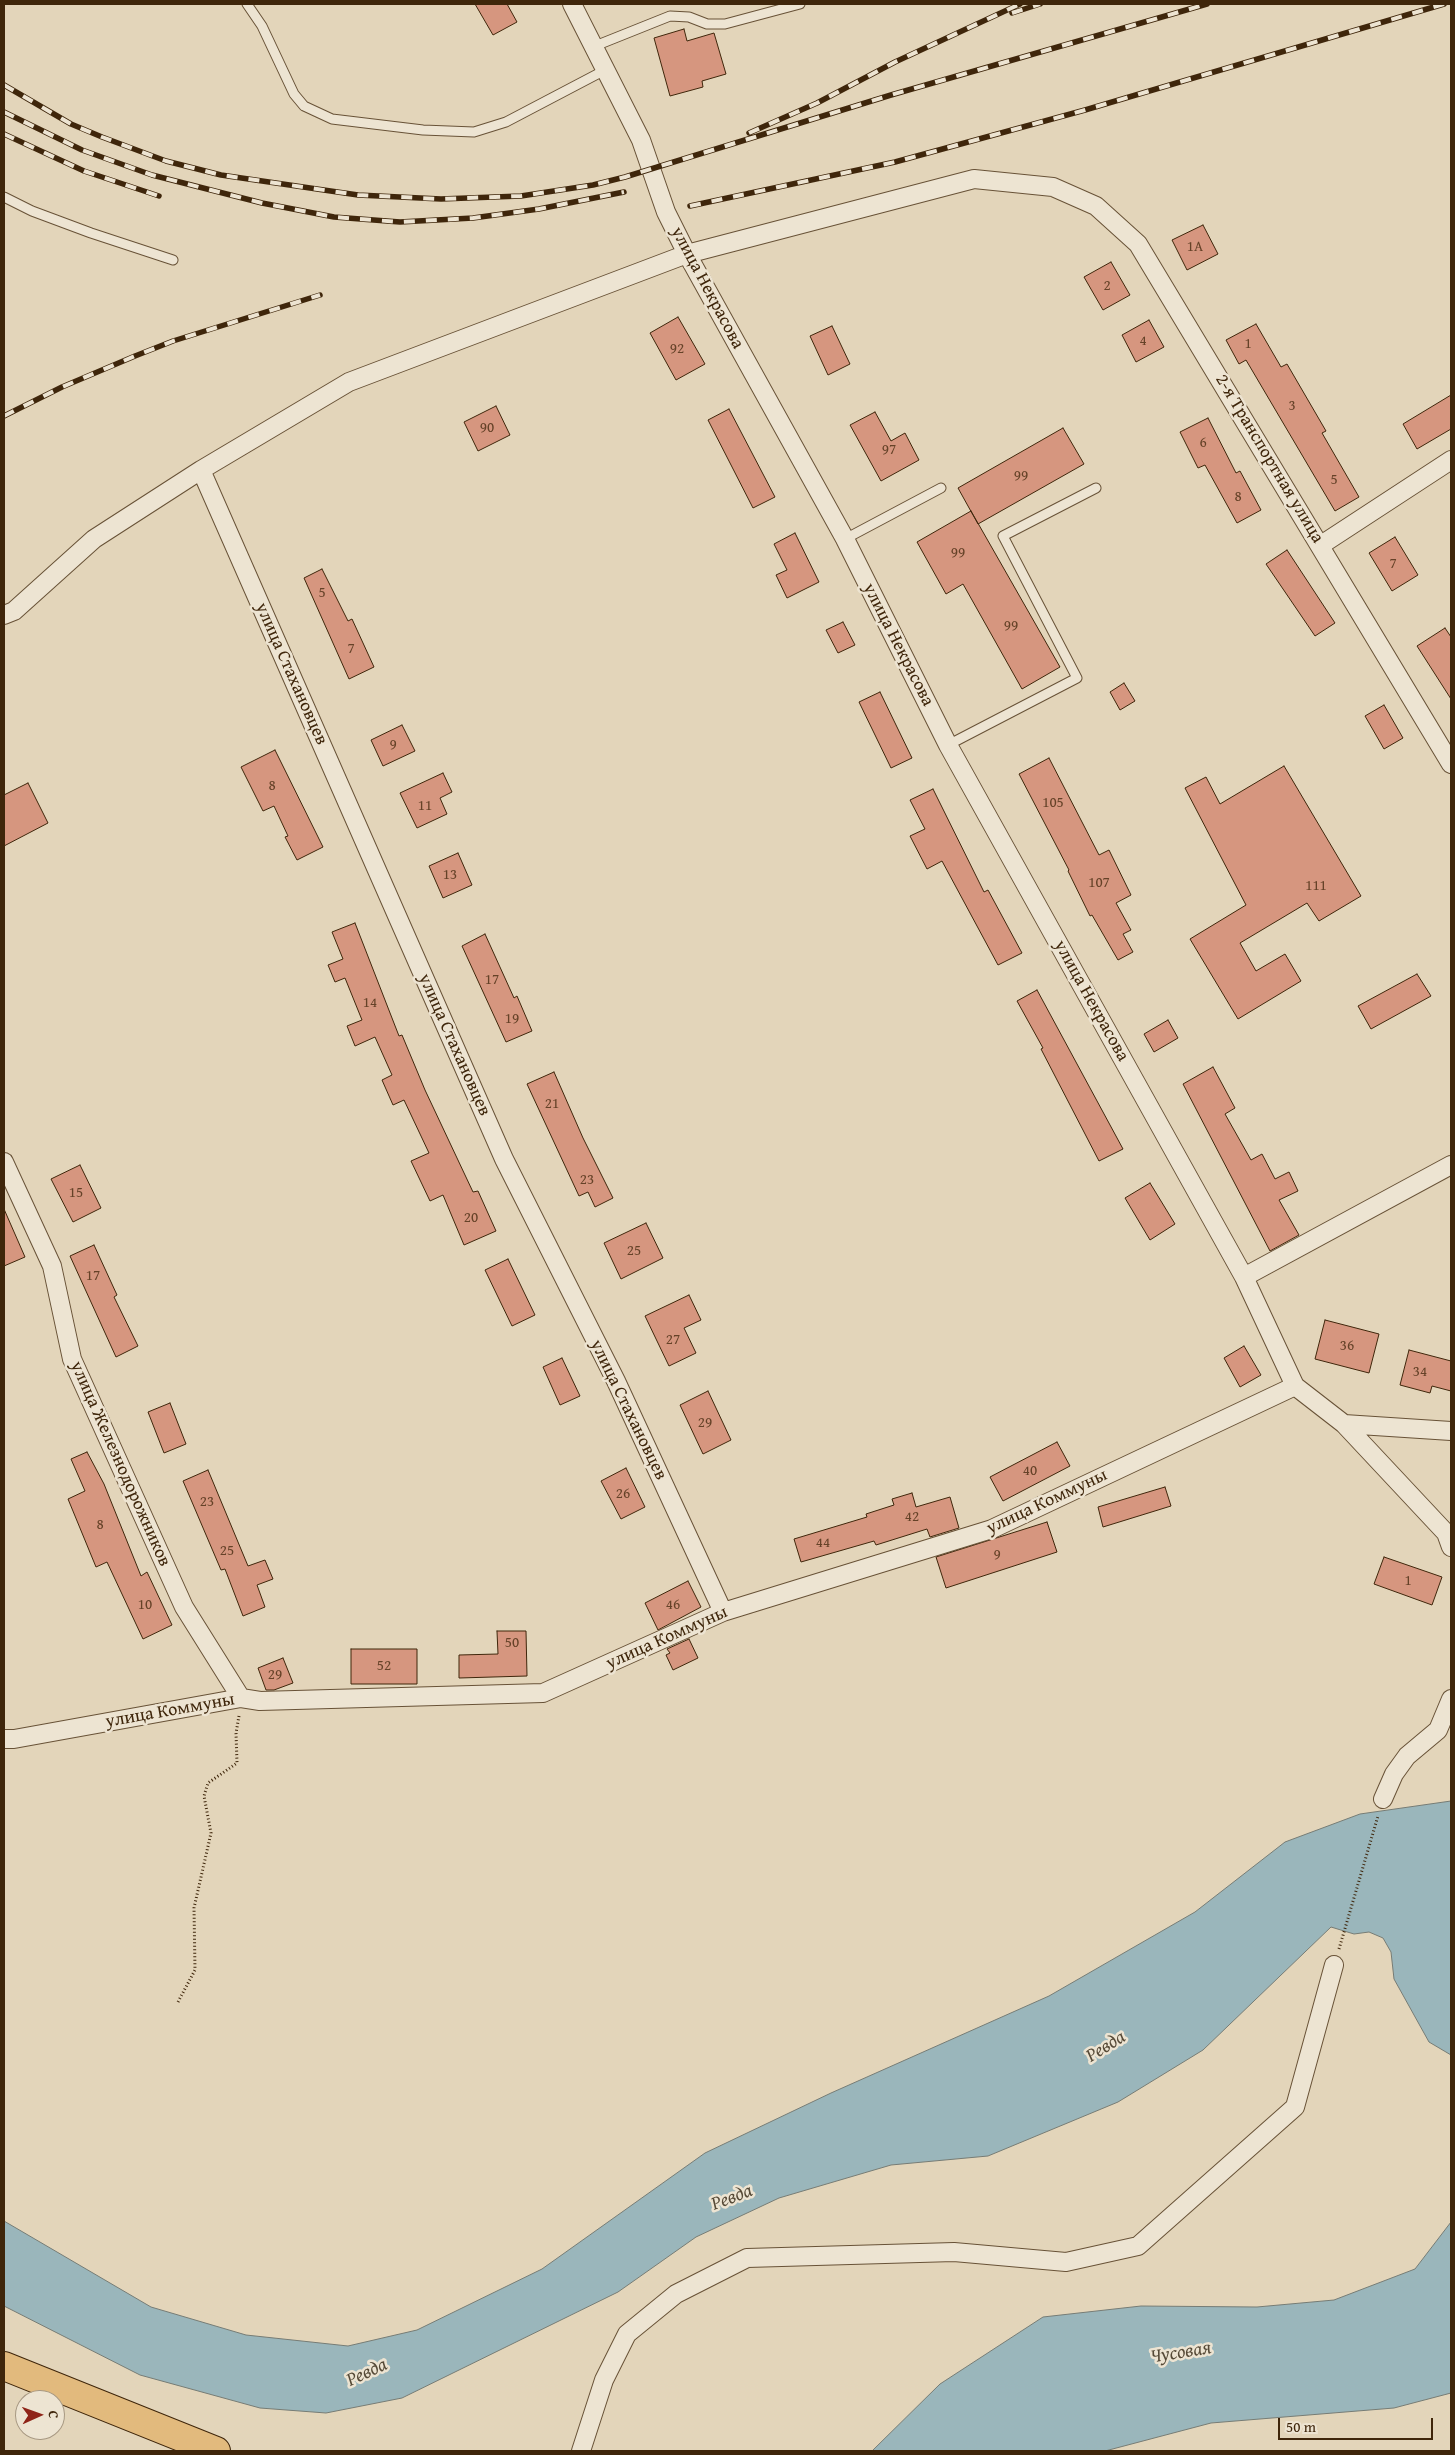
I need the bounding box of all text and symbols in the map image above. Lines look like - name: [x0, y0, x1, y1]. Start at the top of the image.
- street label: улица Некрасова: [666, 223, 748, 353]
- house number: 1А: [1187, 238, 1203, 256]
- house number: 2: [1103, 277, 1111, 295]
- house number: 4: [1139, 332, 1147, 350]
- house number: 1: [1244, 335, 1252, 353]
- house number: 92: [670, 340, 684, 358]
- street label: 2-я Транспортная улица: [1210, 371, 1328, 547]
- house number: 3: [1288, 397, 1296, 415]
- house number: 90: [480, 419, 494, 437]
- house number: 6: [1199, 434, 1207, 452]
- house number: 97: [882, 441, 896, 459]
- house number: 99: [1014, 467, 1028, 485]
- house number: 5: [1330, 471, 1338, 489]
- house number: 8: [1234, 488, 1242, 506]
- house number: 99: [951, 544, 965, 562]
- house number: 7: [1389, 555, 1397, 573]
- street label: улица Некрасова: [858, 580, 938, 710]
- house number: 5: [318, 584, 326, 602]
- street label: улица Стахановцев: [250, 600, 332, 748]
- house number: 99: [1004, 617, 1018, 635]
- house number: 7: [347, 640, 355, 658]
- house number: 9: [389, 736, 397, 754]
- house number: 8: [268, 777, 276, 795]
- house number: 105: [1042, 794, 1064, 812]
- house number: 11: [418, 797, 432, 815]
- house number: 13: [443, 866, 457, 884]
- house number: 107: [1088, 874, 1110, 892]
- house number: 111: [1305, 877, 1327, 895]
- street label: улица Некрасова: [1049, 937, 1133, 1065]
- street label: улица Стахановцев: [413, 971, 495, 1119]
- house number: 17: [485, 971, 499, 989]
- house number: 14: [363, 994, 377, 1012]
- house number: 19: [505, 1010, 519, 1028]
- house number: 21: [545, 1095, 559, 1113]
- house number: 23: [580, 1171, 594, 1189]
- house number: 15: [69, 1184, 83, 1202]
- house number: 20: [464, 1209, 478, 1227]
- house number: 25: [627, 1242, 641, 1260]
- house number: 17: [86, 1267, 100, 1285]
- house number: 27: [666, 1331, 680, 1349]
- street label: улица Стахановцев: [585, 1336, 671, 1484]
- house number: 36: [1340, 1337, 1354, 1355]
- street label: улица Железнодорожников: [65, 1358, 175, 1570]
- house number: 34: [1413, 1363, 1427, 1381]
- house number: 29: [698, 1414, 712, 1432]
- house number: 40: [1023, 1462, 1037, 1480]
- street label: улица Коммуны: [983, 1465, 1111, 1539]
- house number: 26: [616, 1485, 630, 1503]
- house number: 23: [200, 1493, 214, 1511]
- house number: 42: [905, 1508, 919, 1526]
- house number: 8: [96, 1516, 104, 1534]
- house number: 44: [816, 1534, 830, 1552]
- house number: 25: [220, 1542, 234, 1560]
- house number: 9: [993, 1546, 1001, 1564]
- house number: 1: [1404, 1572, 1412, 1590]
- house number: 10: [138, 1596, 152, 1614]
- house number: 46: [666, 1596, 680, 1614]
- street label: улица Коммуны: [603, 1602, 731, 1674]
- house number: 50: [505, 1634, 519, 1652]
- house number: 52: [377, 1657, 391, 1675]
- house number: 29: [268, 1666, 282, 1684]
- street label: улица Коммуны: [104, 1689, 236, 1733]
- water label: Ревда: [1082, 2026, 1130, 2068]
- water label: Ревда: [708, 2180, 756, 2216]
- water label: Чусовая: [1149, 2337, 1213, 2369]
- water label: Ревда: [343, 2354, 391, 2392]
- north arrow: [15, 2390, 65, 2440]
- scale bar: [1280, 2408, 1435, 2440]
- text: С: [44, 2410, 64, 2419]
- text: 50 m: [1286, 2416, 1316, 2437]

